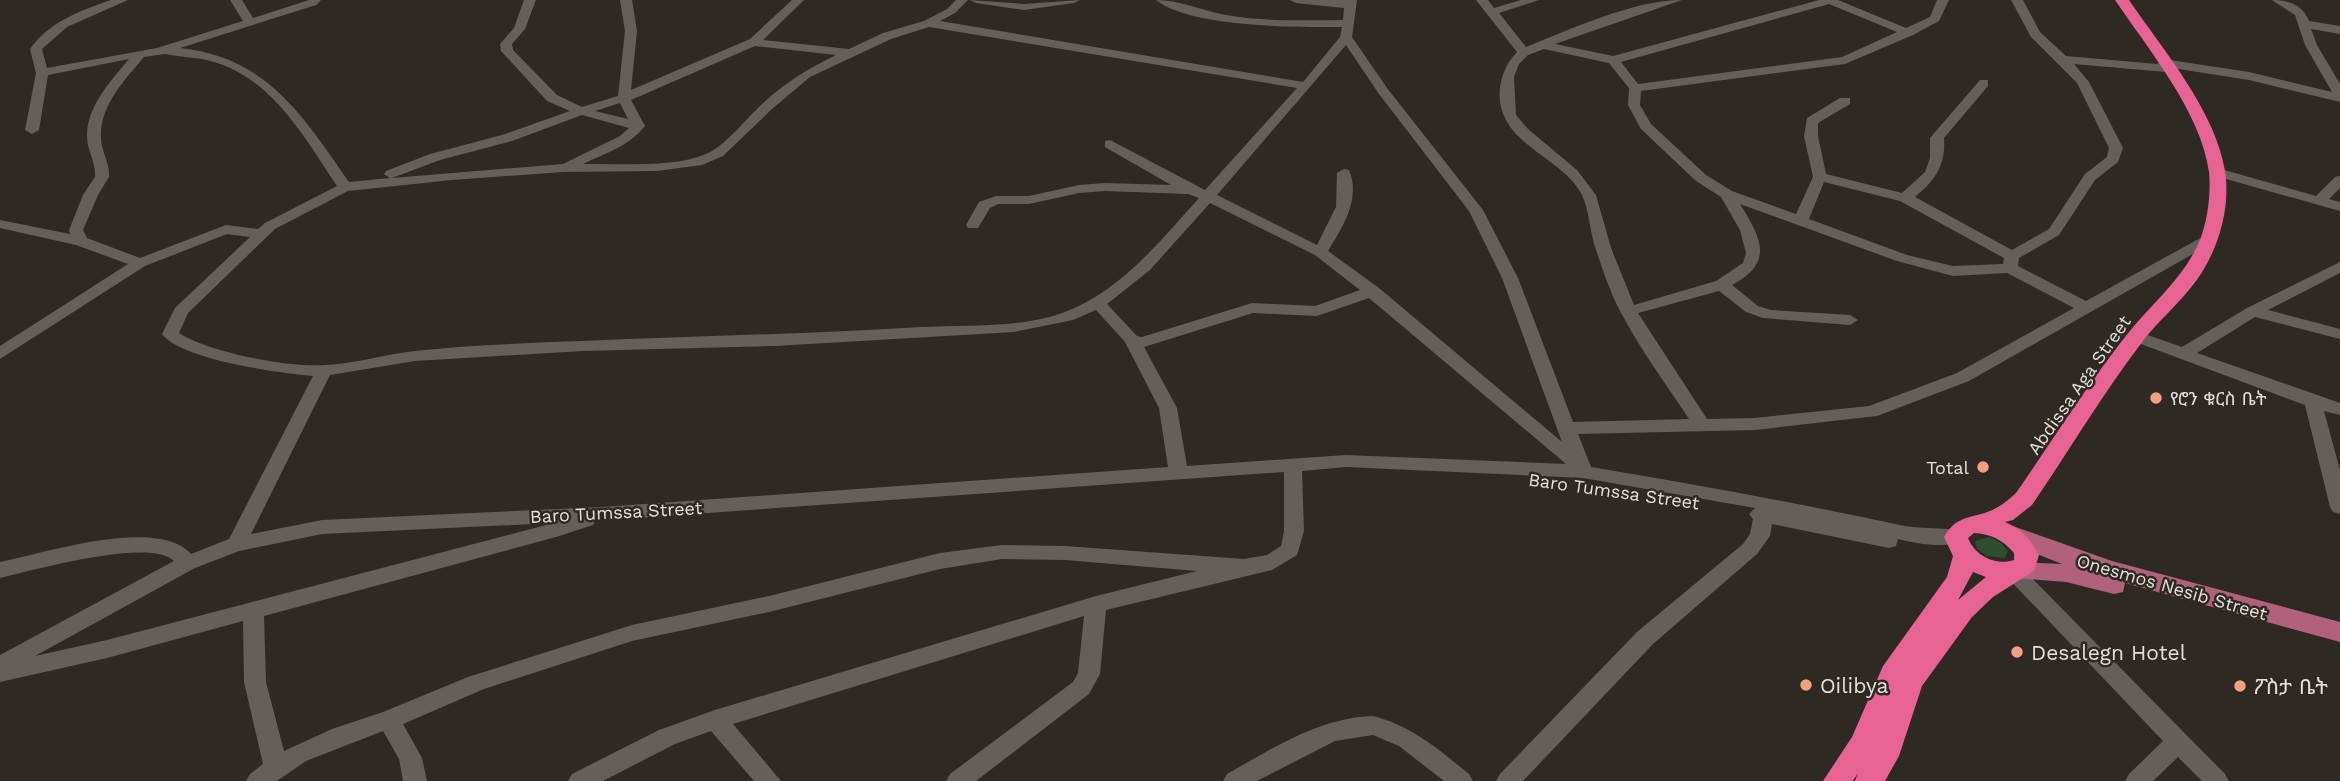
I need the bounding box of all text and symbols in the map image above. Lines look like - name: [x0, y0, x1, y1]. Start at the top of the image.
- street label: Abdissa Aga Street: [2023, 311, 2135, 459]
- place label: የሮን ቁርስ ቤት: [2170, 388, 2267, 409]
- marker: የሮን ቁርስ ቤት: [2148, 390, 2164, 406]
- place label: Total: [1926, 457, 1969, 478]
- marker: Total: [1975, 459, 1991, 475]
- street label: Baro Tumssa Street: [1527, 469, 1701, 513]
- street label: Baro Tumssa Street: [529, 497, 703, 527]
- street label: Onesmos Nesib Street: [2074, 550, 2270, 624]
- place label: Desalegn Hotel: [2031, 640, 2187, 665]
- marker: Desalegn Hotel: [2009, 644, 2025, 660]
- place label: Oilibya: [1820, 673, 1889, 698]
- place label: ፖስታ ቤት: [2254, 674, 2328, 699]
- marker: Oilibya: [1798, 677, 1814, 693]
- marker: ፖስታ ቤት: [2232, 678, 2248, 694]

